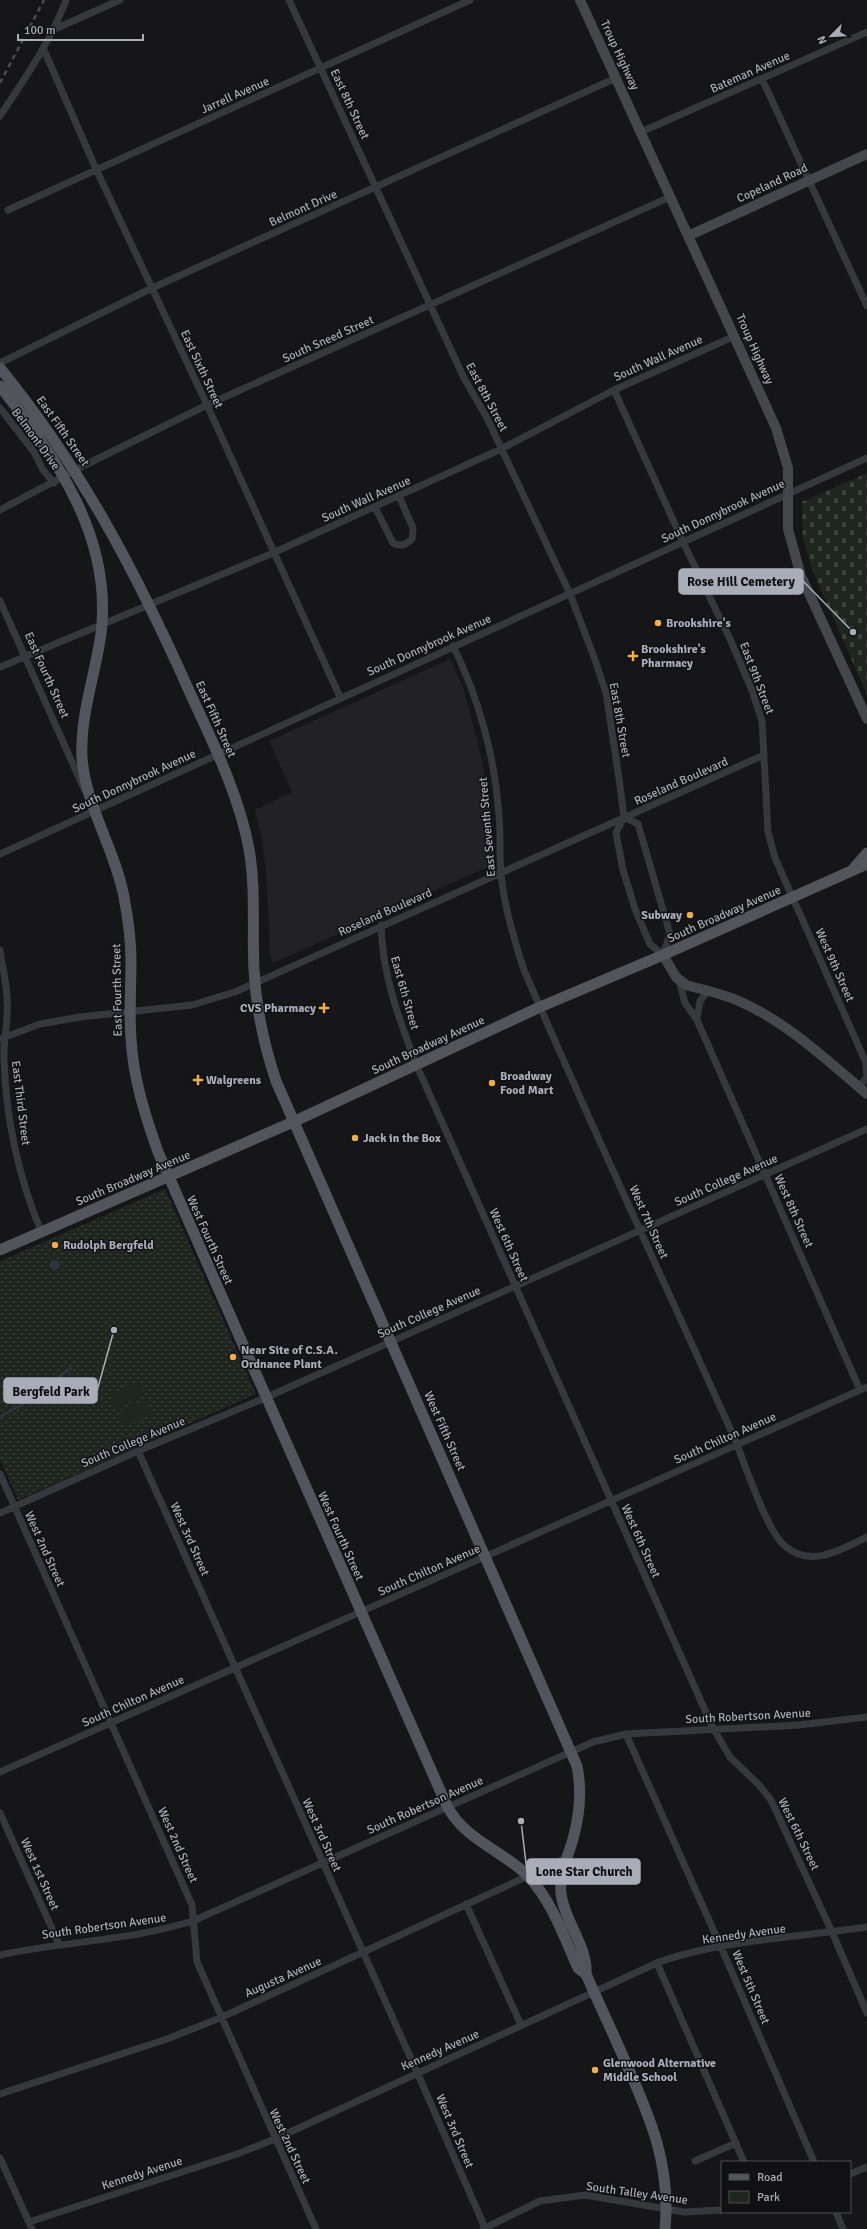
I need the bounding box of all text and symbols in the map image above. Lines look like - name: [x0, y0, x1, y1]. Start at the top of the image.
- scale bar: [18, 16, 143, 42]
- north arrow: [811, 16, 851, 56]
- street label: Troup Highway: [597, 18, 642, 93]
- text: 100 m: [24, 23, 56, 38]
- text: N: [815, 34, 830, 46]
- street label: Bateman Avenue: [708, 48, 792, 97]
- street label: East 8th Street: [327, 67, 372, 142]
- street label: Jarrell Avenue: [199, 74, 272, 117]
- street label: Copeland Road: [734, 160, 810, 206]
- street label: Belmont Drive: [267, 187, 340, 230]
- street label: Troup Highway: [732, 312, 777, 387]
- street label: South Sneed Street: [280, 313, 376, 366]
- street label: East Sixth Street: [177, 328, 226, 411]
- street label: South Wall Avenue: [611, 332, 705, 385]
- street label: East 8th Street: [462, 360, 511, 434]
- street label: East Fifth Street: [33, 393, 92, 469]
- street label: Belmont Drive: [8, 405, 63, 473]
- street label: South Wall Avenue: [319, 473, 413, 526]
- street label: South Donnybrook Avenue: [659, 476, 787, 547]
- callout: Rose Hill Cemetery: [679, 569, 803, 594]
- text: Rose Hill Cemetery: [687, 574, 795, 590]
- street label: South Donnybrook Avenue: [365, 611, 494, 680]
- place label: Brookshire's: [666, 616, 731, 631]
- marker: Brookshire's: [653, 618, 663, 628]
- street label: East Fourth Street: [21, 630, 72, 721]
- street label: East 9th Street: [736, 640, 777, 716]
- place label: Brookshire's Pharmacy: [641, 642, 706, 671]
- marker: Brookshire's Pharmacy: [628, 651, 638, 661]
- street label: East Fifth Street: [192, 678, 239, 760]
- street label: East 8th Street: [606, 681, 633, 759]
- street label: South Donnybrook Avenue: [70, 746, 198, 817]
- street label: Roseland Boulevard: [632, 754, 731, 809]
- street label: East Seventh Street: [476, 777, 499, 877]
- street label: South Broadway Avenue: [665, 883, 783, 946]
- street label: Roseland Boulevard: [336, 885, 435, 940]
- place label: Subway: [641, 908, 682, 923]
- marker: Subway: [685, 910, 695, 920]
- street label: West 9th Street: [812, 926, 857, 1004]
- street label: East Fourth Street: [109, 943, 126, 1037]
- street label: East 6th Street: [387, 955, 422, 1032]
- place label: CVS Pharmacy: [240, 1001, 316, 1016]
- marker: CVS Pharmacy: [319, 1003, 329, 1013]
- street label: South Broadway Avenue: [369, 1013, 487, 1078]
- street label: East Third Street: [8, 1060, 33, 1146]
- place label: Broadway Food Mart: [500, 1069, 554, 1098]
- place label: Walgreens: [206, 1073, 262, 1088]
- marker: Walgreens: [193, 1075, 203, 1085]
- marker: Broadway Food Mart: [487, 1078, 497, 1088]
- place label: Jack in the Box: [363, 1131, 441, 1146]
- marker: Jack in the Box: [350, 1133, 360, 1143]
- street label: South Broadway Avenue: [74, 1148, 193, 1209]
- street label: South College Avenue: [672, 1151, 780, 1210]
- street label: West 8th Street: [771, 1172, 816, 1250]
- street label: West 7th Street: [626, 1183, 671, 1261]
- street label: West Fourth Street: [183, 1193, 236, 1287]
- street label: West 6th Street: [486, 1206, 531, 1284]
- place label: Rudolph Bergfeld: [63, 1238, 154, 1253]
- marker: Rudolph Bergfeld: [50, 1240, 60, 1250]
- street label: South College Avenue: [375, 1283, 483, 1342]
- place label: Near Site of C.S.A. Ordnance Plant: [241, 1343, 338, 1372]
- marker: Near Site of C.S.A. Ordnance Plant: [228, 1352, 238, 1362]
- callout: Bergfeld Park: [4, 1378, 97, 1403]
- text: Bergfeld Park: [12, 1384, 90, 1400]
- street label: West Fifth Street: [420, 1389, 469, 1473]
- street label: South Chilton Avenue: [672, 1409, 779, 1468]
- street label: South College Avenue: [79, 1414, 187, 1471]
- street label: West Fourth Street: [314, 1489, 367, 1583]
- street label: West 3rd Street: [167, 1500, 212, 1578]
- street label: West 6th Street: [618, 1502, 663, 1580]
- street label: West 2nd Street: [21, 1509, 68, 1589]
- street label: South Chilton Avenue: [376, 1541, 483, 1600]
- street label: South Chilton Avenue: [80, 1672, 187, 1731]
- street label: South Robertson Avenue: [685, 1706, 811, 1727]
- street label: South Robertson Avenue: [365, 1773, 486, 1838]
- street label: West 6th Street: [775, 1795, 823, 1873]
- street label: West 3rd Street: [299, 1796, 344, 1874]
- street label: West 2nd Street: [154, 1805, 201, 1885]
- street label: West 1st Street: [17, 1836, 62, 1913]
- callout: Lone Star Church: [527, 1859, 640, 1884]
- text: Lone Star Church: [536, 1864, 633, 1880]
- street label: South Robertson Avenue: [41, 1910, 167, 1943]
- street label: Kennedy Avenue: [701, 1921, 787, 1948]
- street label: West 5th Street: [728, 1948, 773, 2026]
- street label: Augusta Avenue: [243, 1954, 324, 2001]
- street label: Kennedy Avenue: [399, 2026, 482, 2074]
- place label: Glenwood Alternative Middle School: [603, 2056, 716, 2085]
- marker: Glenwood Alternative Middle School: [590, 2065, 600, 2075]
- street label: West 3rd Street: [432, 2092, 477, 2170]
- street label: West 2nd Street: [266, 2106, 313, 2186]
- street label: Kennedy Avenue: [100, 2153, 185, 2194]
- legend: [721, 2161, 851, 2213]
- text: Road: [757, 2170, 783, 2185]
- street label: South Talley Avenue: [585, 2179, 689, 2208]
- text: Park: [757, 2190, 780, 2205]

